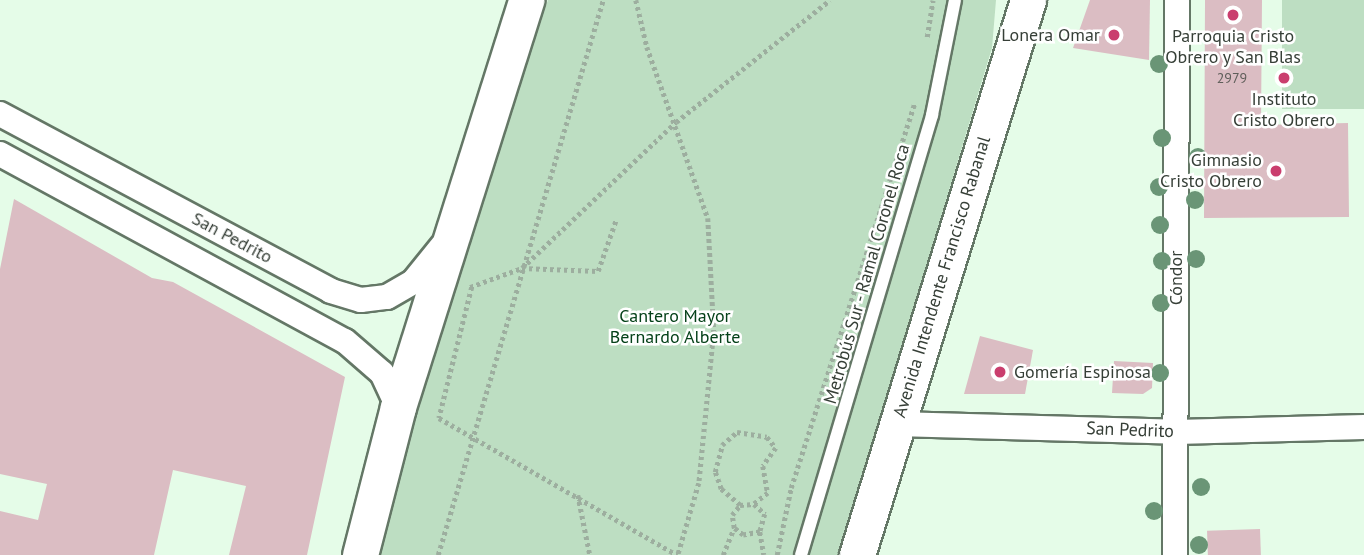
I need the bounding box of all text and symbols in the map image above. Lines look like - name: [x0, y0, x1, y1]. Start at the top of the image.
- marker: Parroquia Cristo Obrero y San Blas: [1225, 7, 1241, 23]
- place label: Lonera Omar: [1001, 24, 1100, 46]
- place label: Parroquia Cristo Obrero y San Blas: [1165, 26, 1301, 68]
- marker: Lonera Omar: [1106, 27, 1122, 43]
- house number: 2979: [1217, 70, 1247, 86]
- marker: Instituto Cristo Obrero: [1276, 70, 1292, 86]
- place label: Instituto Cristo Obrero: [1233, 89, 1335, 132]
- street label: Avenida Intendente Francisco Rabanal: [889, 134, 995, 420]
- street label: Metrobús Sur - Ramal Coronel Roca: [819, 140, 915, 408]
- place label: Gimnasio Cristo Obrero: [1160, 150, 1262, 192]
- marker: Gimnasio Cristo Obrero: [1268, 163, 1284, 179]
- street label: San Pedrito: [188, 208, 276, 268]
- street label: Cóndor: [1165, 251, 1187, 305]
- park label: Cantero Mayor Bernardo Alberte: [609, 306, 741, 348]
- place label: Gomería Espinosa: [1014, 361, 1151, 383]
- marker: Gomería Espinosa: [992, 364, 1008, 380]
- street label: San Pedrito: [1086, 418, 1174, 442]

